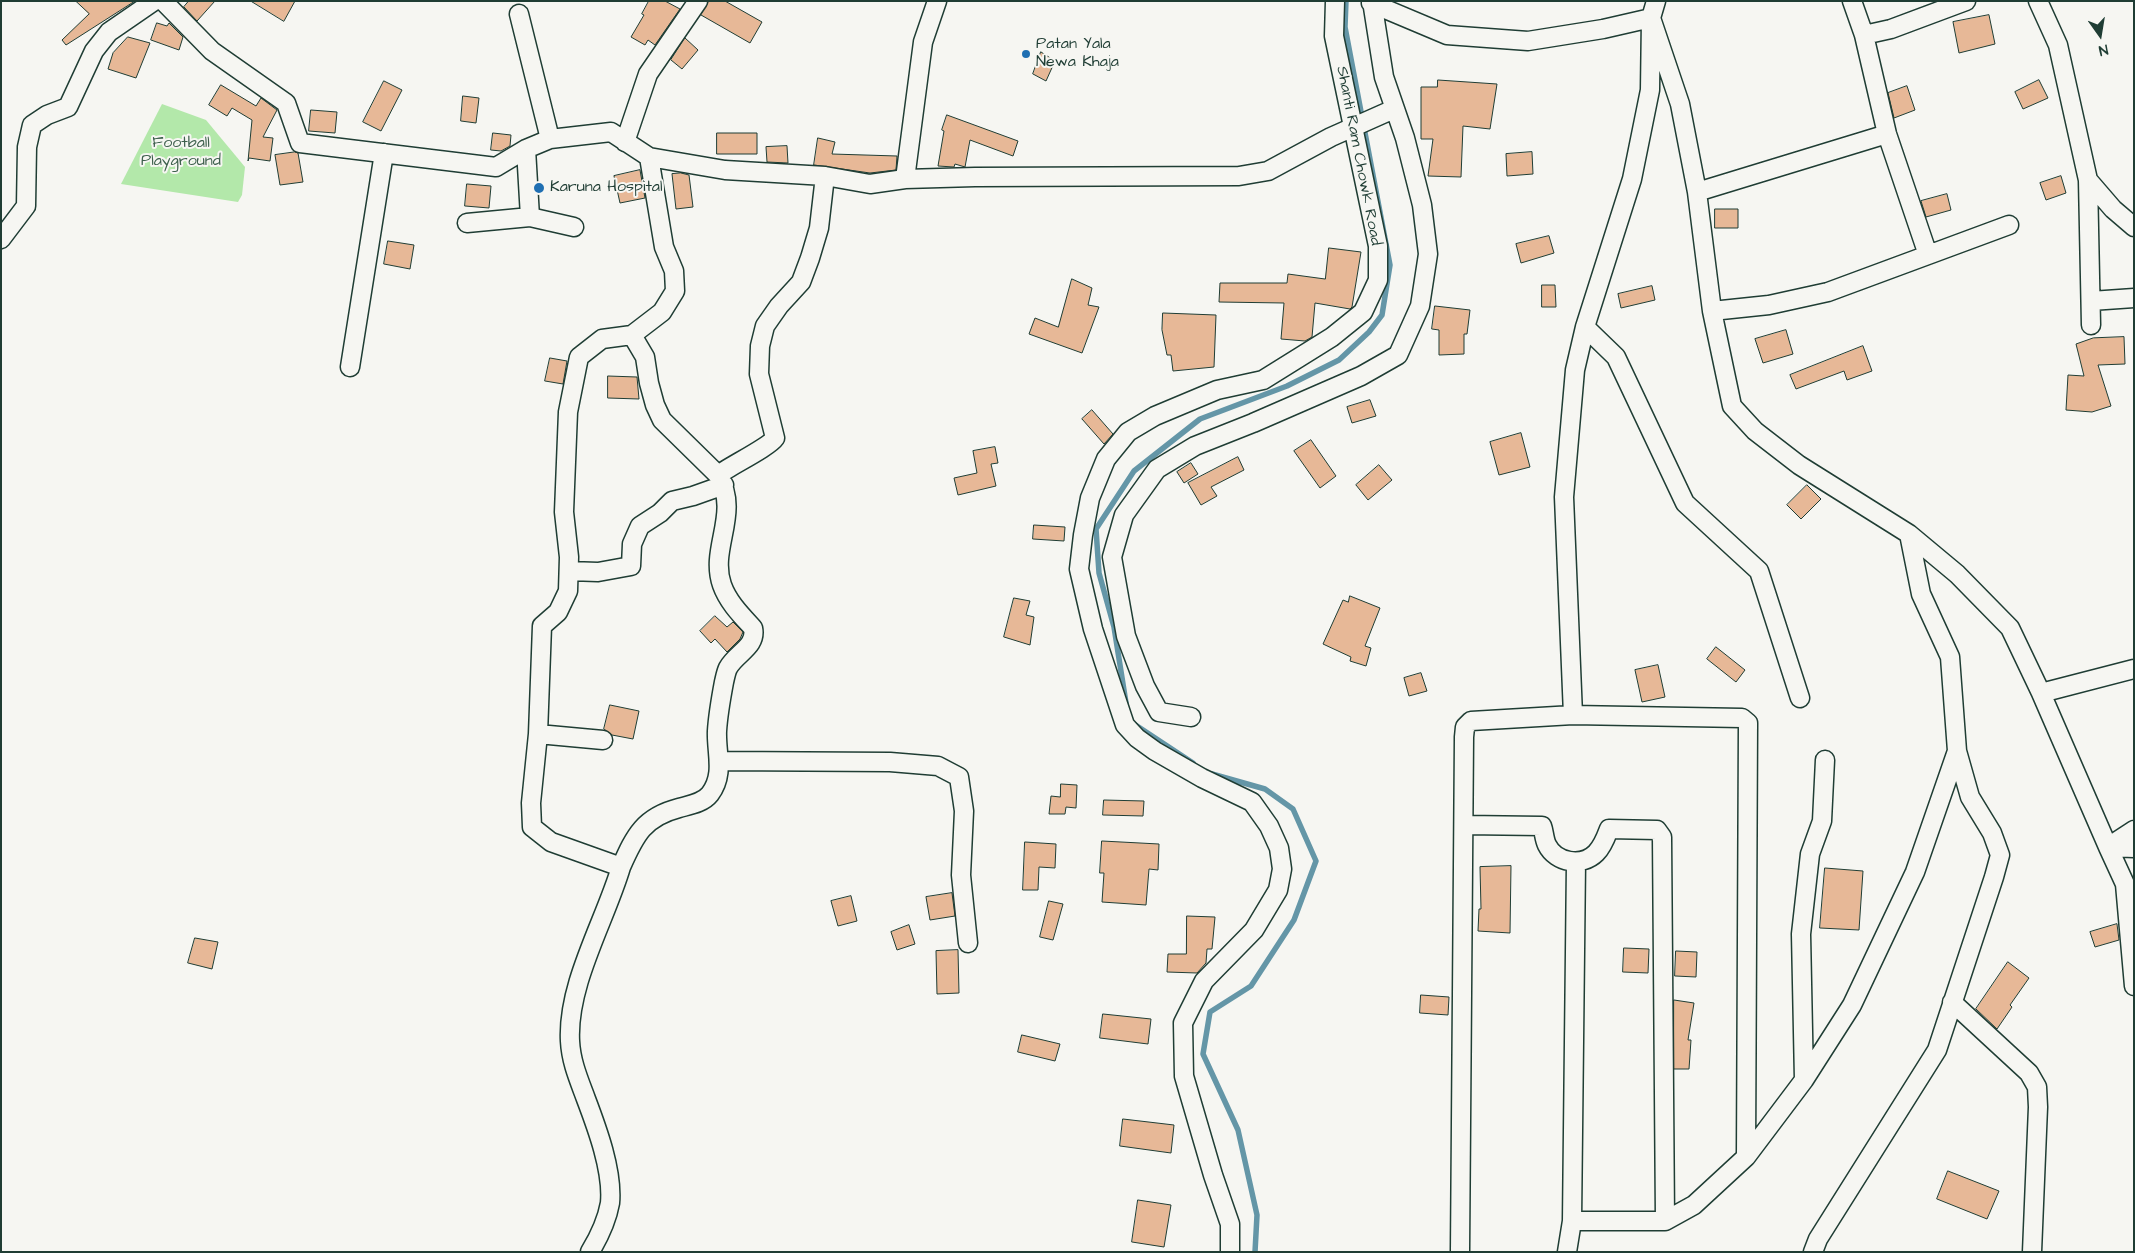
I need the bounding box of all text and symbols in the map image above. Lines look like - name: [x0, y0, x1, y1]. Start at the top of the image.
- north arrow: [2075, 10, 2125, 60]
- place label: Patan Yala Newa Khaja: [1036, 35, 1119, 73]
- text: N: [2097, 39, 2110, 60]
- marker: Patan Yala Newa Khaja: [1020, 48, 1032, 60]
- street label: Shanti Ram Chowk Road: [1331, 65, 1385, 247]
- park label: Football Playground: [141, 134, 221, 172]
- place label: Karuna Hospital: [550, 178, 662, 198]
- marker: Karuna Hospital: [532, 181, 546, 195]

